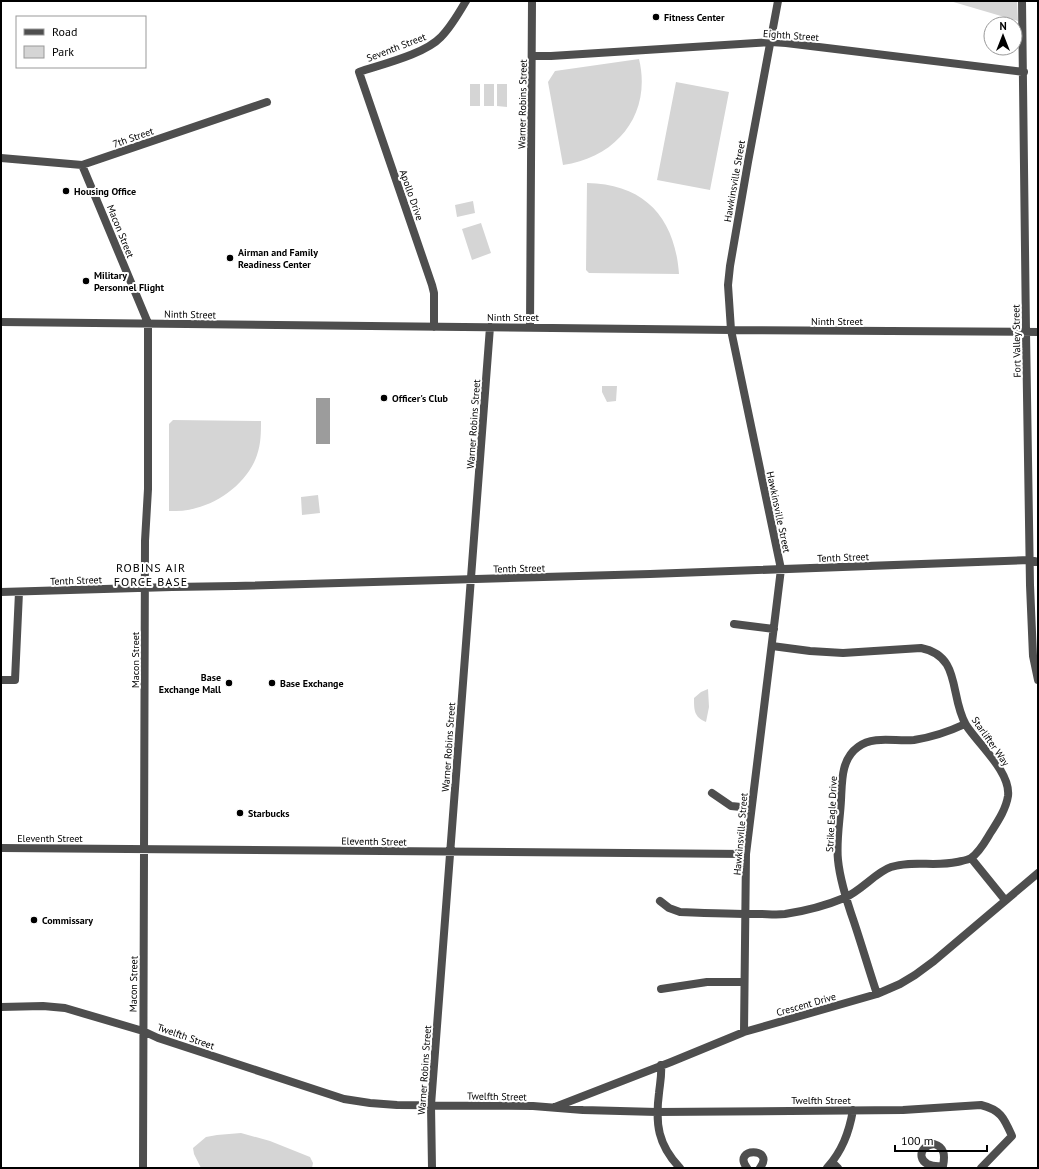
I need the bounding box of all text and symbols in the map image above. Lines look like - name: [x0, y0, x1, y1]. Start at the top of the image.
- place label: Fitness Center: [664, 11, 725, 24]
- marker: Fitness Center: [651, 12, 661, 22]
- legend: [16, 16, 146, 68]
- north arrow: [983, 16, 1023, 56]
- text: N: [999, 19, 1007, 33]
- text: Road: [52, 24, 77, 39]
- street label: Eighth Street: [763, 27, 820, 44]
- street label: Seventh Street: [365, 30, 428, 65]
- text: Park: [52, 44, 74, 59]
- street label: Warner Robins Street: [515, 58, 530, 149]
- street label: 7th Street: [111, 124, 156, 151]
- street label: Hawkinsville Street: [721, 139, 748, 223]
- street label: Apollo Drive: [397, 168, 426, 222]
- place label: Housing Office: [74, 185, 136, 198]
- marker: Housing Office: [61, 186, 71, 196]
- street label: Macon Street: [104, 203, 137, 260]
- place label: Airman and Family Readiness Center: [238, 246, 318, 271]
- marker: Airman and Family Readiness Center: [225, 253, 235, 263]
- place label: Military Personnel Flight: [94, 269, 165, 294]
- marker: Military Personnel Flight: [81, 276, 91, 286]
- street label: Fort Valley Street: [1009, 304, 1024, 378]
- street label: Ninth Street: [164, 308, 217, 321]
- street label: Ninth Street: [487, 311, 540, 324]
- street label: Ninth Street: [811, 315, 864, 328]
- street label: Warner Robins Street: [464, 378, 483, 469]
- place label: Officer's Club: [392, 392, 449, 405]
- marker: Officer's Club: [379, 393, 389, 403]
- street label: Hawkinsville Street: [764, 470, 794, 555]
- street label: Tenth Street: [817, 550, 870, 565]
- district label: ROBINS AIR FORCE BASE: [114, 560, 188, 589]
- street label: Tenth Street: [493, 562, 546, 575]
- street label: Tenth Street: [50, 573, 103, 588]
- street label: Macon Street: [129, 631, 142, 688]
- place label: Base Exchange Mall: [159, 671, 221, 696]
- place label: Base Exchange: [280, 677, 344, 690]
- marker: Base Exchange Mall: [224, 678, 234, 688]
- marker: Base Exchange: [267, 678, 277, 688]
- street label: Warner Robins Street: [439, 701, 458, 792]
- street label: Starlifter Way: [969, 714, 1013, 769]
- street label: Strike Eagle Drive: [823, 776, 840, 852]
- street label: Hawkinsville Street: [730, 792, 751, 876]
- place label: Starbucks: [248, 807, 289, 820]
- marker: Starbucks: [235, 808, 245, 818]
- street label: Eleventh Street: [17, 832, 83, 845]
- street label: Eleventh Street: [341, 834, 407, 849]
- place label: Commissary: [42, 914, 93, 927]
- marker: Commissary: [29, 915, 39, 925]
- street label: Macon Street: [127, 955, 140, 1012]
- street label: Crescent Drive: [775, 990, 838, 1019]
- street label: Twelfth Street: [156, 1021, 217, 1053]
- street label: Warner Robins Street: [415, 1024, 434, 1115]
- street label: Twelfth Street: [467, 1089, 528, 1104]
- street label: Twelfth Street: [791, 1094, 851, 1107]
- scale bar: [895, 1127, 987, 1153]
- text: 100 m: [901, 1133, 934, 1148]

